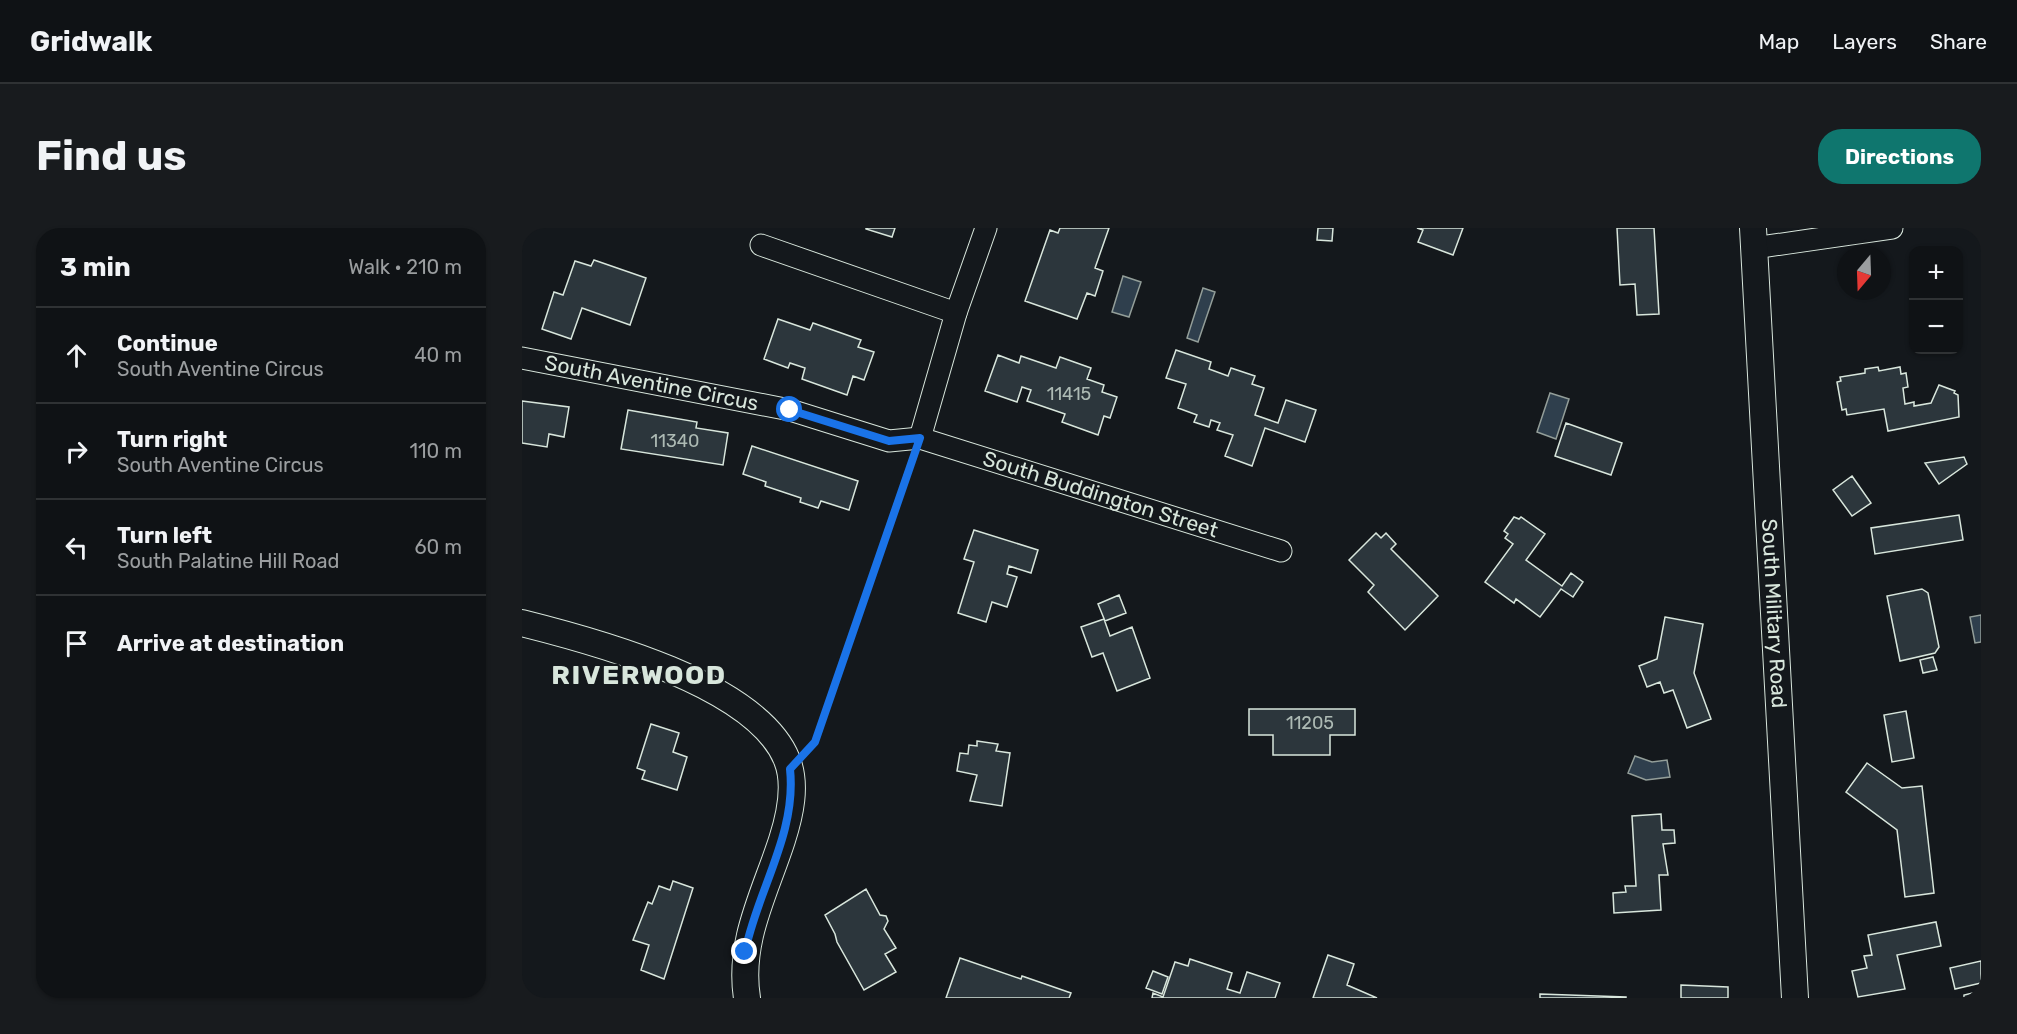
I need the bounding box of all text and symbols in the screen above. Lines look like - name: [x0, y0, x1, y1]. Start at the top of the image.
- text: Gridwalk: [30, 25, 152, 58]
- text: Map: [1758, 29, 1799, 54]
- text: Layers: [1832, 29, 1897, 54]
- text: Share: [1930, 29, 1987, 54]
- button: Directions: [1818, 129, 1981, 184]
- text: Find us: [36, 131, 187, 181]
- north arrow: [1837, 246, 1891, 300]
- map controls: [1909, 246, 1963, 354]
- button: +: [1909, 246, 1963, 300]
- text: 3 min: [60, 252, 131, 283]
- text: Walk · 210 m: [348, 255, 462, 279]
- button: −: [1909, 300, 1963, 354]
- text: Continue: [117, 330, 218, 357]
- icon: ahead: [60, 339, 93, 372]
- text: 40 m: [414, 343, 462, 367]
- street label: South Aventine Circus: [543, 350, 761, 416]
- text: South Aventine Circus: [117, 357, 324, 381]
- house number: 11415: [1047, 383, 1091, 405]
- route start: [776, 396, 802, 422]
- text: Turn right: [117, 426, 227, 453]
- house number: 11340: [651, 430, 699, 452]
- icon: right: [60, 435, 93, 468]
- text: 110 m: [410, 439, 462, 463]
- street label: South Buddington Street: [980, 446, 1221, 543]
- text: South Aventine Circus: [117, 453, 324, 477]
- street label: South Military Road: [1757, 518, 1792, 709]
- text: Turn left: [117, 522, 212, 549]
- icon: left: [60, 531, 93, 564]
- text: 60 m: [415, 535, 462, 559]
- text: South Palatine Hill Road: [117, 549, 339, 573]
- icon: arrive: [60, 627, 93, 660]
- text: Arrive at destination: [117, 630, 344, 657]
- district label: RIVERWOOD: [551, 659, 727, 691]
- house number: 11205: [1286, 712, 1334, 734]
- route end: [731, 938, 757, 964]

